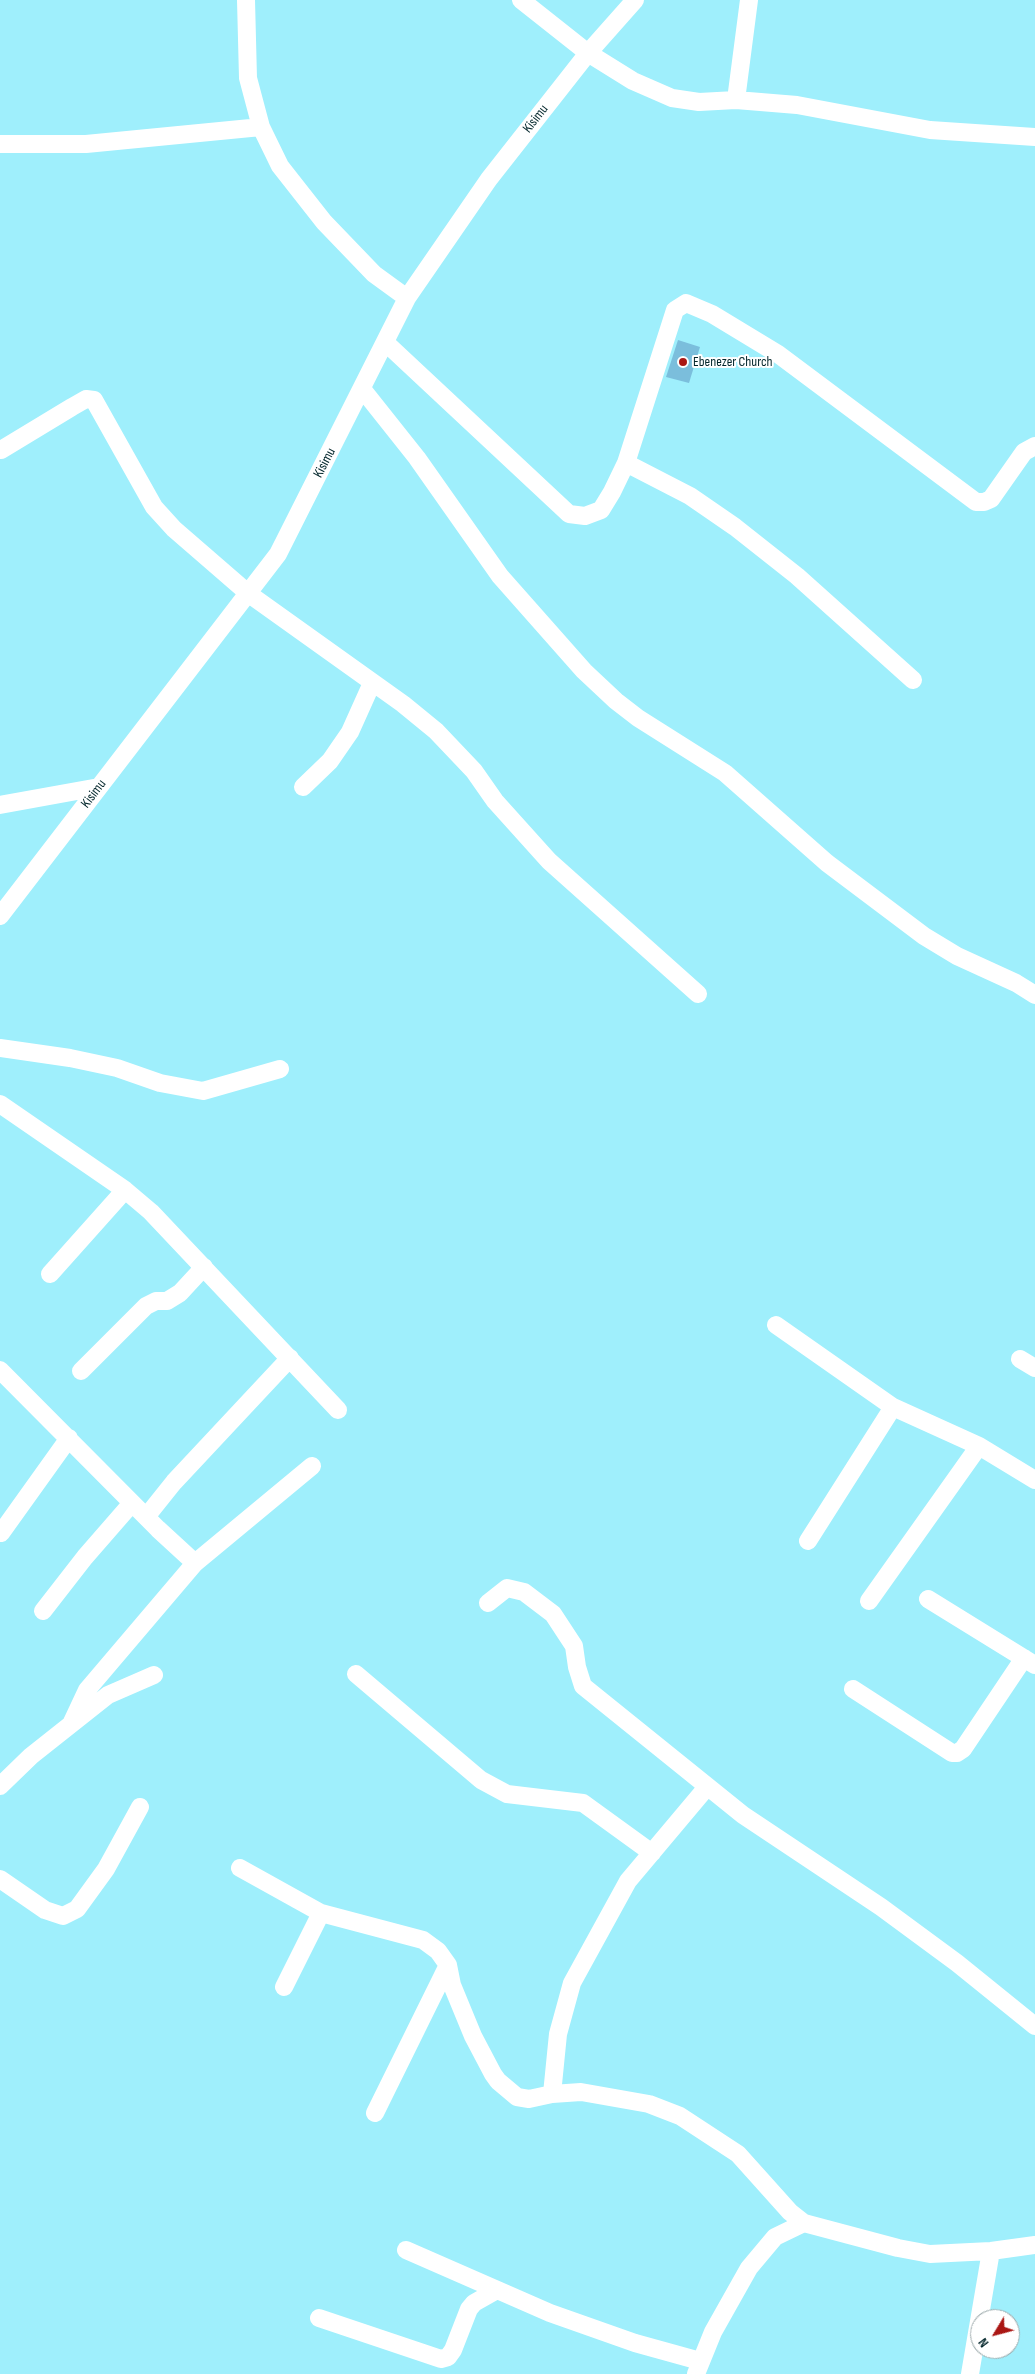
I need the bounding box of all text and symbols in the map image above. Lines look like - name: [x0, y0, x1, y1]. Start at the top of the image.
- street label: Kisimu: [520, 101, 552, 137]
- place label: Ebenezer Church: [693, 354, 773, 370]
- marker: Ebenezer Church: [677, 356, 689, 368]
- street label: Kisimu: [310, 445, 340, 481]
- street label: Kisimu: [78, 776, 110, 812]
- north arrow: [970, 2309, 1020, 2359]
- text: N: [974, 2335, 992, 2351]

